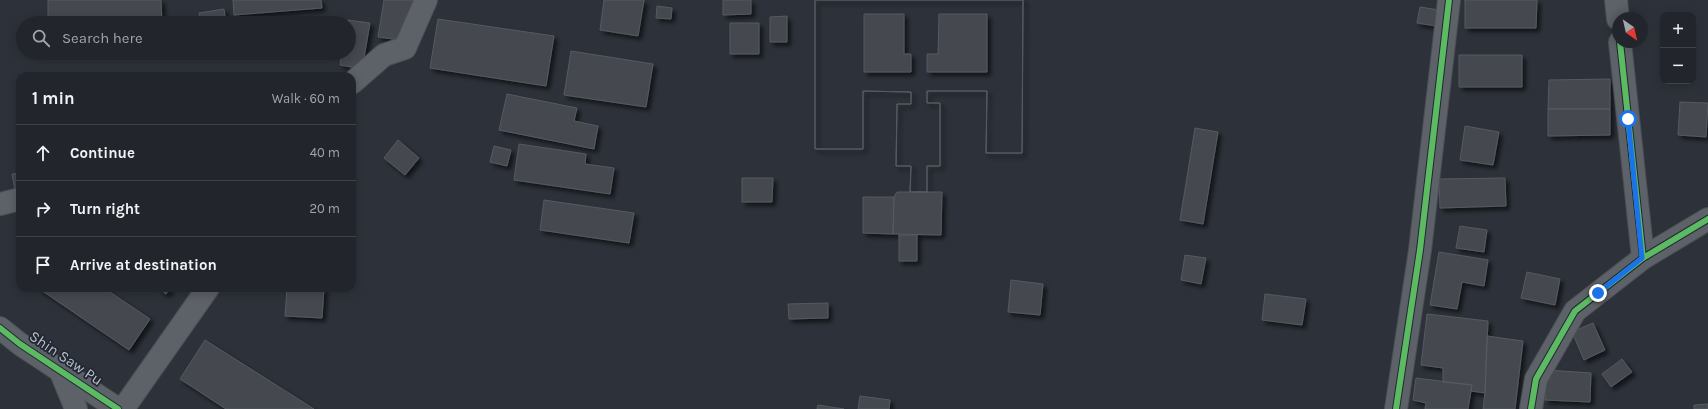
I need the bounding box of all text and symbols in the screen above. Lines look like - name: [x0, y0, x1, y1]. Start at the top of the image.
- north arrow: [1612, 12, 1648, 48]
- map controls: [1660, 12, 1696, 84]
- button: +: [1660, 12, 1696, 48]
- search box: [16, 16, 356, 60]
- icon: search: [30, 27, 52, 49]
- text: Search here: [62, 29, 143, 47]
- button: −: [1660, 48, 1696, 84]
- text: 1 min: [32, 88, 75, 108]
- text: Walk · 60 m: [272, 91, 340, 106]
- route start: [1619, 110, 1637, 128]
- icon: ahead: [32, 142, 54, 164]
- text: Continue: [70, 144, 135, 162]
- text: 40 m: [310, 145, 340, 160]
- icon: right: [32, 198, 54, 220]
- text: Turn right: [70, 200, 140, 218]
- text: 20 m: [310, 201, 340, 216]
- icon: arrive: [32, 254, 54, 276]
- text: Arrive at destination: [70, 256, 217, 274]
- route end: [1589, 284, 1607, 302]
- street label: Shin Saw Pu: [26, 327, 106, 389]

